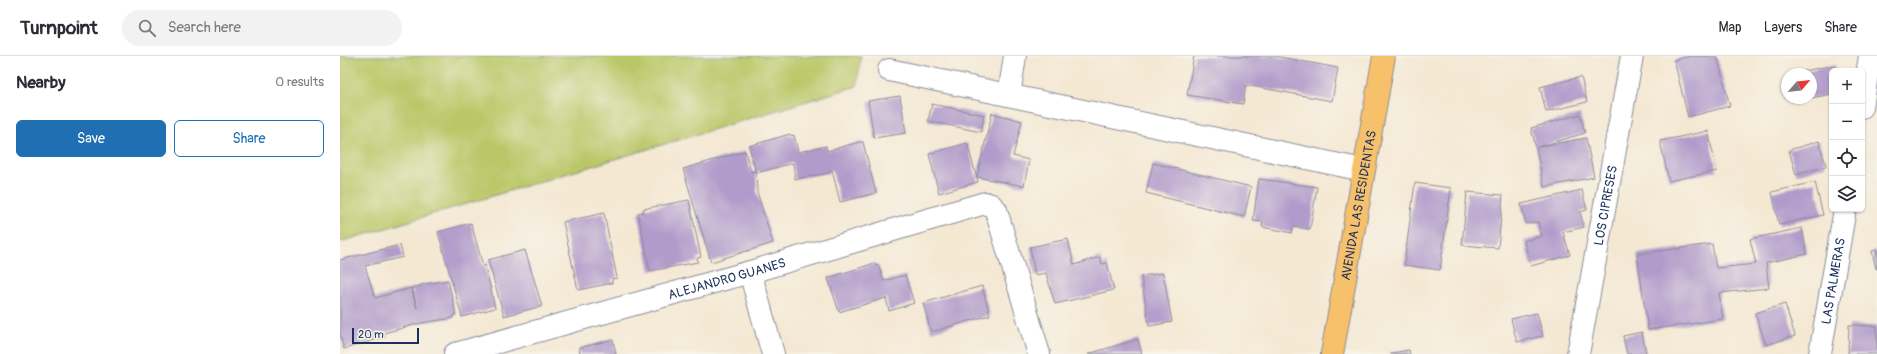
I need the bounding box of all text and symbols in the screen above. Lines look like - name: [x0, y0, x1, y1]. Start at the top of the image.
- search box: [122, 10, 402, 46]
- text: Turnpoint: [20, 16, 98, 40]
- icon: search: [136, 17, 158, 39]
- text: Search here: [168, 18, 241, 37]
- text: Map: [1719, 19, 1742, 36]
- text: Layers: [1764, 19, 1802, 36]
- text: Share: [1824, 19, 1857, 36]
- north arrow: [1781, 68, 1817, 104]
- map controls: [1829, 68, 1865, 212]
- button: +: [1829, 68, 1865, 104]
- text: Nearby: [16, 72, 65, 93]
- text: 0 results: [275, 74, 324, 90]
- button: −: [1829, 104, 1865, 140]
- button: Save: [16, 120, 166, 157]
- button: Share: [174, 120, 324, 157]
- street label: AVENIDA LAS RESIDENTAS: [1338, 129, 1380, 282]
- button: locate: [1829, 140, 1865, 176]
- street label: LOS CIPRESES: [1591, 164, 1621, 247]
- button: layers: [1829, 176, 1865, 212]
- street label: LAS PALMERAS: [1818, 237, 1849, 326]
- street label: ALEJANDRO GUANES: [666, 255, 788, 303]
- scale bar: [352, 326, 419, 345]
- text: 20 m: [358, 328, 384, 341]

